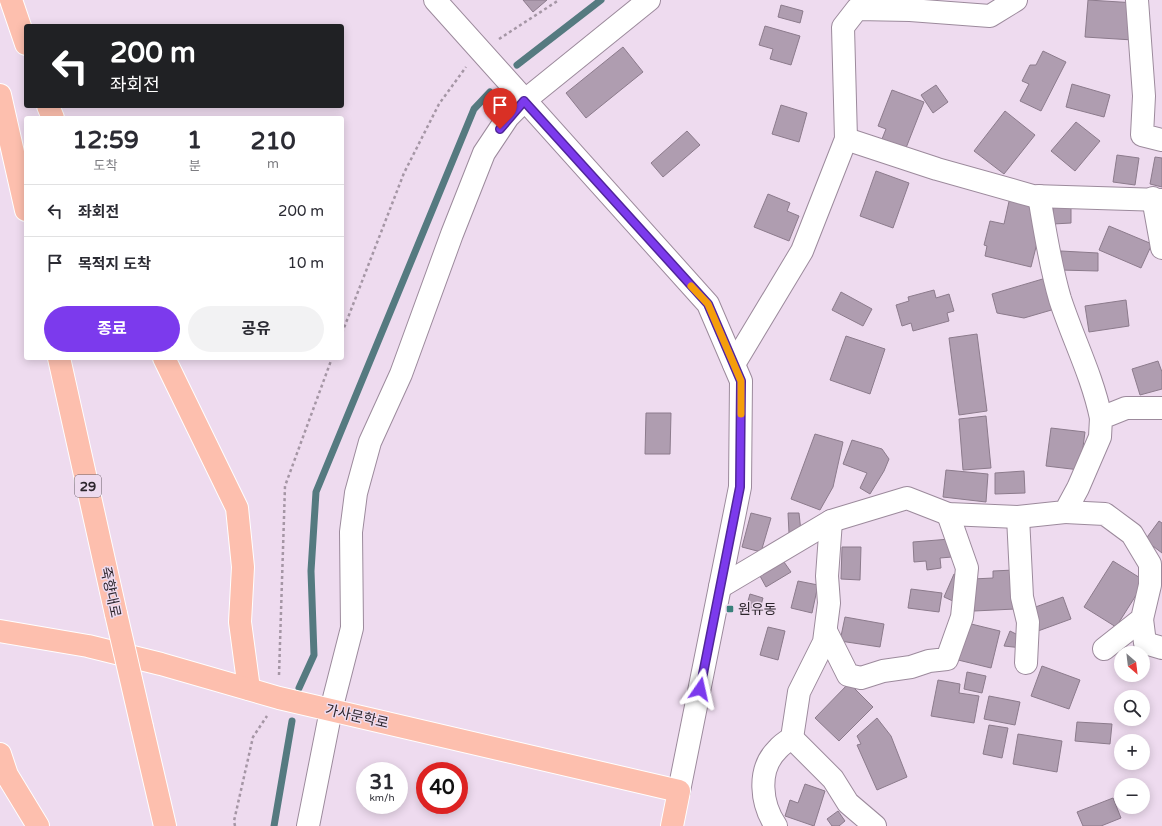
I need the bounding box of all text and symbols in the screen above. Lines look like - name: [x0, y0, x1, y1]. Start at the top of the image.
- text: 200 m: [110, 36, 196, 70]
- icon: left: [44, 40, 96, 92]
- text: 좌회전: [110, 74, 160, 96]
- pin: [483, 88, 517, 129]
- icon: arrive: [489, 94, 511, 116]
- text: 12:59: [72, 126, 139, 155]
- text: 1: [187, 126, 202, 155]
- text: 210: [250, 127, 296, 156]
- text: m: [267, 156, 279, 172]
- text: 도착: [94, 158, 118, 174]
- text: 분: [189, 158, 201, 174]
- icon: left: [44, 200, 66, 222]
- text: 200 m: [278, 202, 324, 220]
- text: 좌회전: [78, 203, 119, 221]
- icon: arrive: [44, 252, 66, 274]
- text: 10 m: [287, 254, 324, 272]
- text: 목적지 도착: [78, 255, 151, 273]
- button: 종료: [44, 306, 180, 352]
- button: 공유: [188, 306, 324, 352]
- road number: 29: [75, 475, 101, 497]
- street label: 죽향대로: [97, 565, 124, 619]
- place label: 원유동: [738, 601, 777, 618]
- marker: 원유동: [725, 604, 735, 614]
- north arrow: [1114, 646, 1150, 682]
- map controls: [1114, 646, 1150, 814]
- position arrow: [679, 668, 721, 710]
- button: search: [1114, 690, 1150, 726]
- street label: 가사문학로: [324, 701, 390, 732]
- button: +: [1114, 734, 1150, 770]
- speed limit sign: 40: [416, 762, 468, 814]
- text: 31: [369, 771, 395, 795]
- button: −: [1114, 778, 1150, 814]
- text: km/h: [369, 792, 395, 804]

